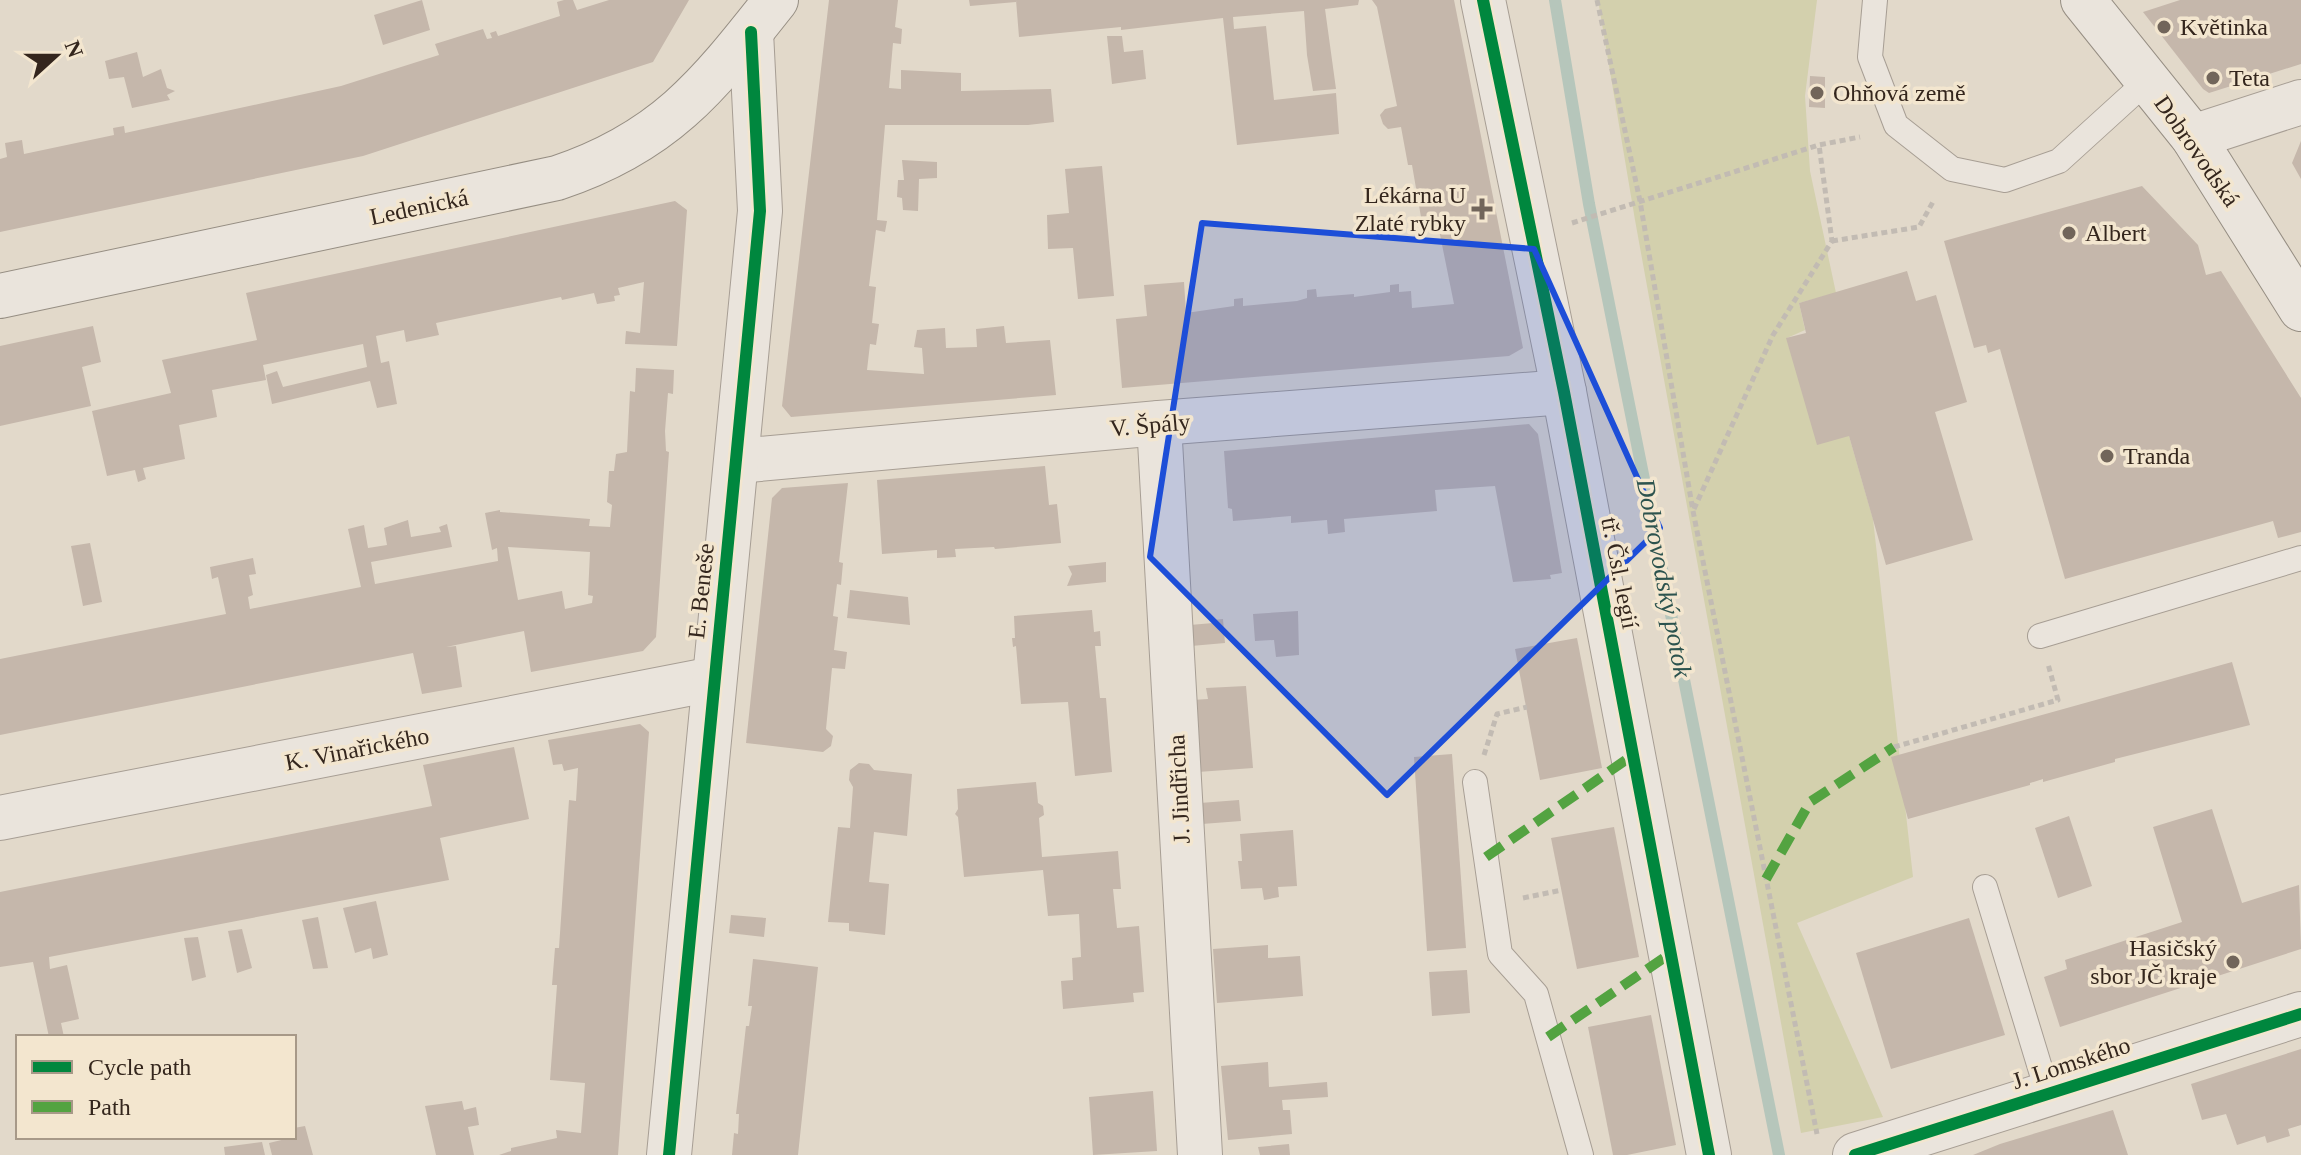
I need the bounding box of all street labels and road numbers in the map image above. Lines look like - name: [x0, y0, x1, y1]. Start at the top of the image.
- street label: Dobrovodská: [2149, 91, 2245, 212]
- street label: Ledenická: [367, 184, 471, 230]
- street label: V. Špály: [1109, 409, 1191, 441]
- street label: tř. Čsl. legií: [1596, 515, 1644, 631]
- street label: E. Beneše: [683, 542, 719, 640]
- street label: K. Vinařického: [283, 722, 431, 776]
- street label: J. Jindřicha: [1163, 733, 1195, 844]
- street label: J. Lomského: [2009, 1032, 2133, 1094]

